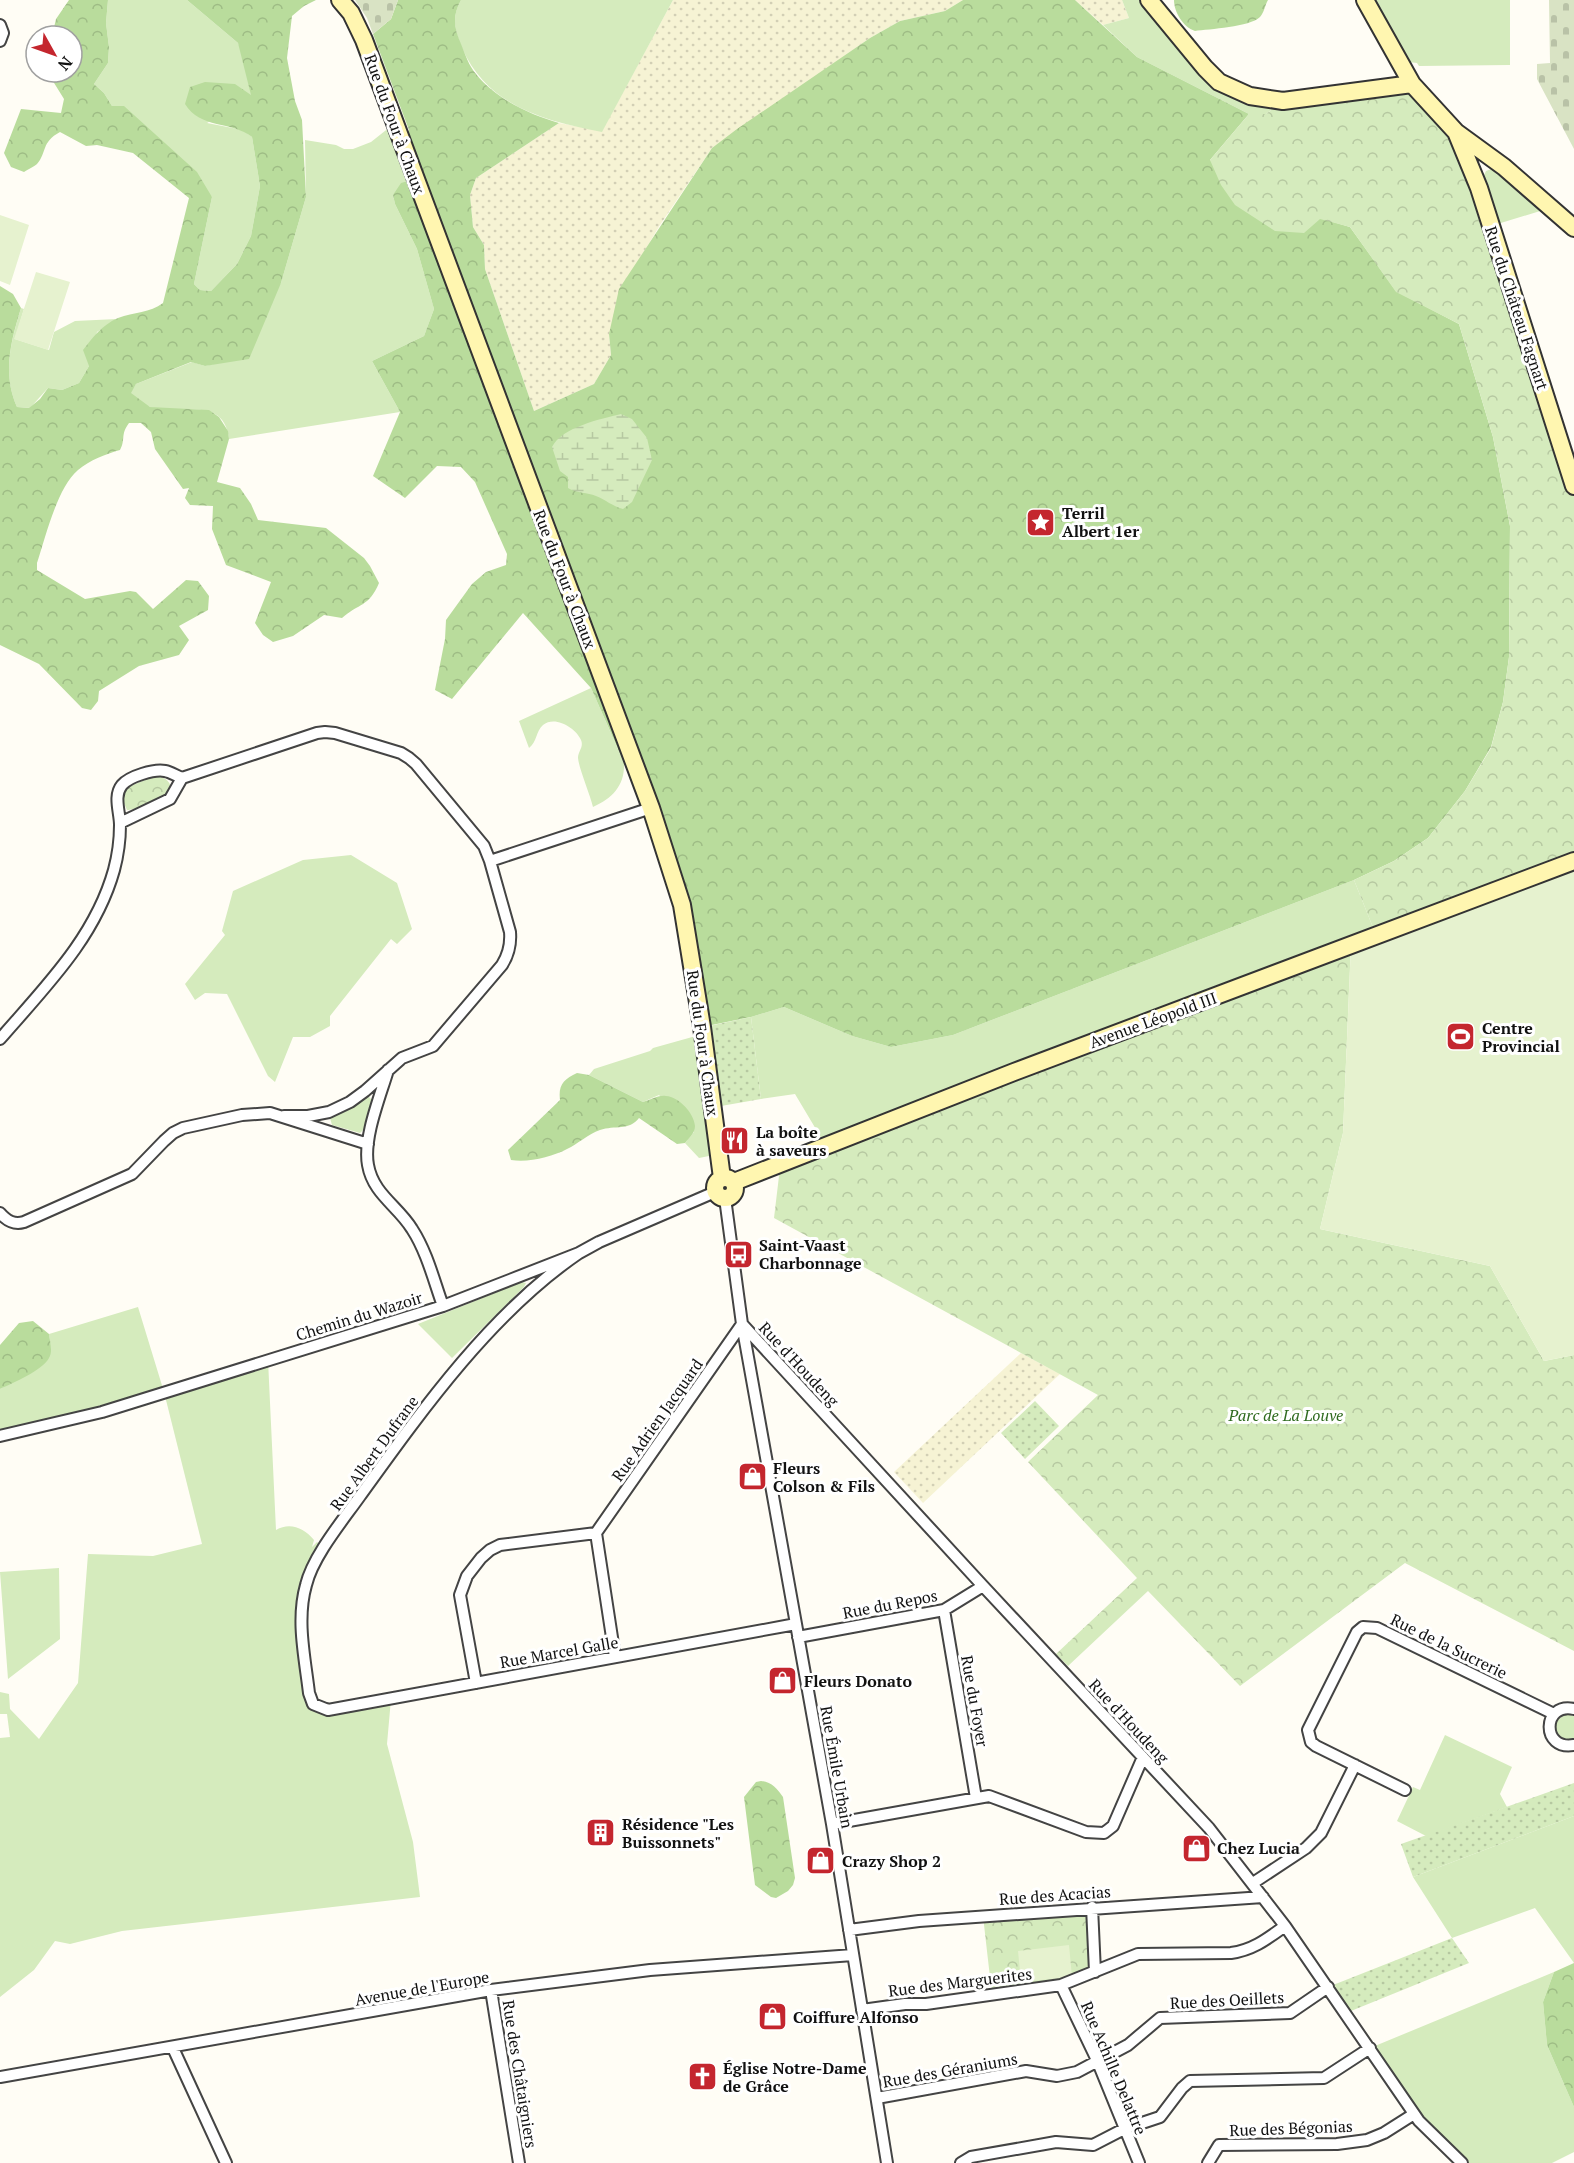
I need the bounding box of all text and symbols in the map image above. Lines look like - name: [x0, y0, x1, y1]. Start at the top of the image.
- north arrow: [24, 24, 84, 84]
- street label: Rue du Four à Chaux: [359, 51, 431, 198]
- text: N: [53, 52, 78, 75]
- street label: Rue du Château Fagnart: [1480, 223, 1554, 393]
- place label: Terril Albert 1er: [1062, 502, 1139, 542]
- street label: Rue du Four à Chaux: [528, 506, 602, 652]
- place icon: Terril Albert 1er: [1025, 506, 1057, 538]
- street label: Rue du Four à Chaux: [682, 969, 724, 1118]
- street label: Avenue Léopold III: [1086, 987, 1220, 1053]
- place label: Centre Provincial: [1482, 1017, 1560, 1057]
- sports icon: Centre Provincial: [1445, 1021, 1477, 1053]
- place label: La boîte à saveurs: [756, 1121, 826, 1161]
- restaurant icon: La boîte à saveurs: [719, 1125, 751, 1157]
- place label: Saint-Vaast Charbonnage: [759, 1234, 862, 1274]
- bus stop icon: Saint-Vaast Charbonnage: [722, 1238, 754, 1270]
- street label: Chemin du Wazoir: [293, 1286, 426, 1346]
- street label: Rue d'Houdeng: [754, 1317, 844, 1412]
- street label: Rue Adrien Jacquard: [606, 1354, 708, 1486]
- street label: Rue Albert Dufrane: [325, 1391, 423, 1515]
- park label: Parc de La Louve: [1228, 1404, 1343, 1426]
- place label: Fleurs Colson & Fils: [773, 1457, 875, 1497]
- shop icon: Fleurs Colson & Fils: [736, 1461, 768, 1493]
- street label: Rue du Repos: [841, 1584, 939, 1624]
- street label: Rue de la Sucrerie: [1387, 1608, 1511, 1684]
- street label: Rue Marcel Galle: [498, 1631, 620, 1673]
- street label: Rue du Foyer: [956, 1654, 994, 1749]
- shop icon: Fleurs Donato: [767, 1665, 799, 1697]
- place label: Fleurs Donato: [804, 1670, 912, 1692]
- street label: Rue d'Houdeng: [1084, 1674, 1174, 1769]
- street label: Rue Émile Urbain: [815, 1704, 859, 1830]
- place label: Résidence "Les Buissonnets": [622, 1813, 734, 1853]
- building icon: Résidence "Les Buissonnets": [585, 1817, 617, 1849]
- shop icon: Chez Lucia: [1180, 1832, 1212, 1864]
- place label: Chez Lucia: [1217, 1837, 1300, 1859]
- shop icon: Crazy Shop 2: [805, 1845, 837, 1877]
- place label: Crazy Shop 2: [842, 1850, 941, 1872]
- street label: Rue des Acacias: [998, 1880, 1112, 1910]
- street label: Rue des Marguerites: [887, 1962, 1033, 2002]
- street label: Avenue de l'Europe: [353, 1965, 491, 2011]
- street label: Rue des Oeillets: [1169, 1986, 1285, 2014]
- street label: Rue des Châtaigniers: [497, 1998, 543, 2150]
- street label: Rue Achille Delattre: [1076, 1998, 1152, 2138]
- shop icon: Coiffure Alfonso: [756, 2001, 788, 2033]
- place label: Coiffure Alfonso: [793, 2006, 919, 2028]
- street label: Rue des Géraniums: [881, 2047, 1019, 2093]
- place label: Église Notre-Dame de Grâce: [723, 2057, 867, 2097]
- church icon: Église Notre-Dame de Grâce: [686, 2061, 718, 2093]
- street label: Rue des Bégonias: [1229, 2115, 1353, 2141]

